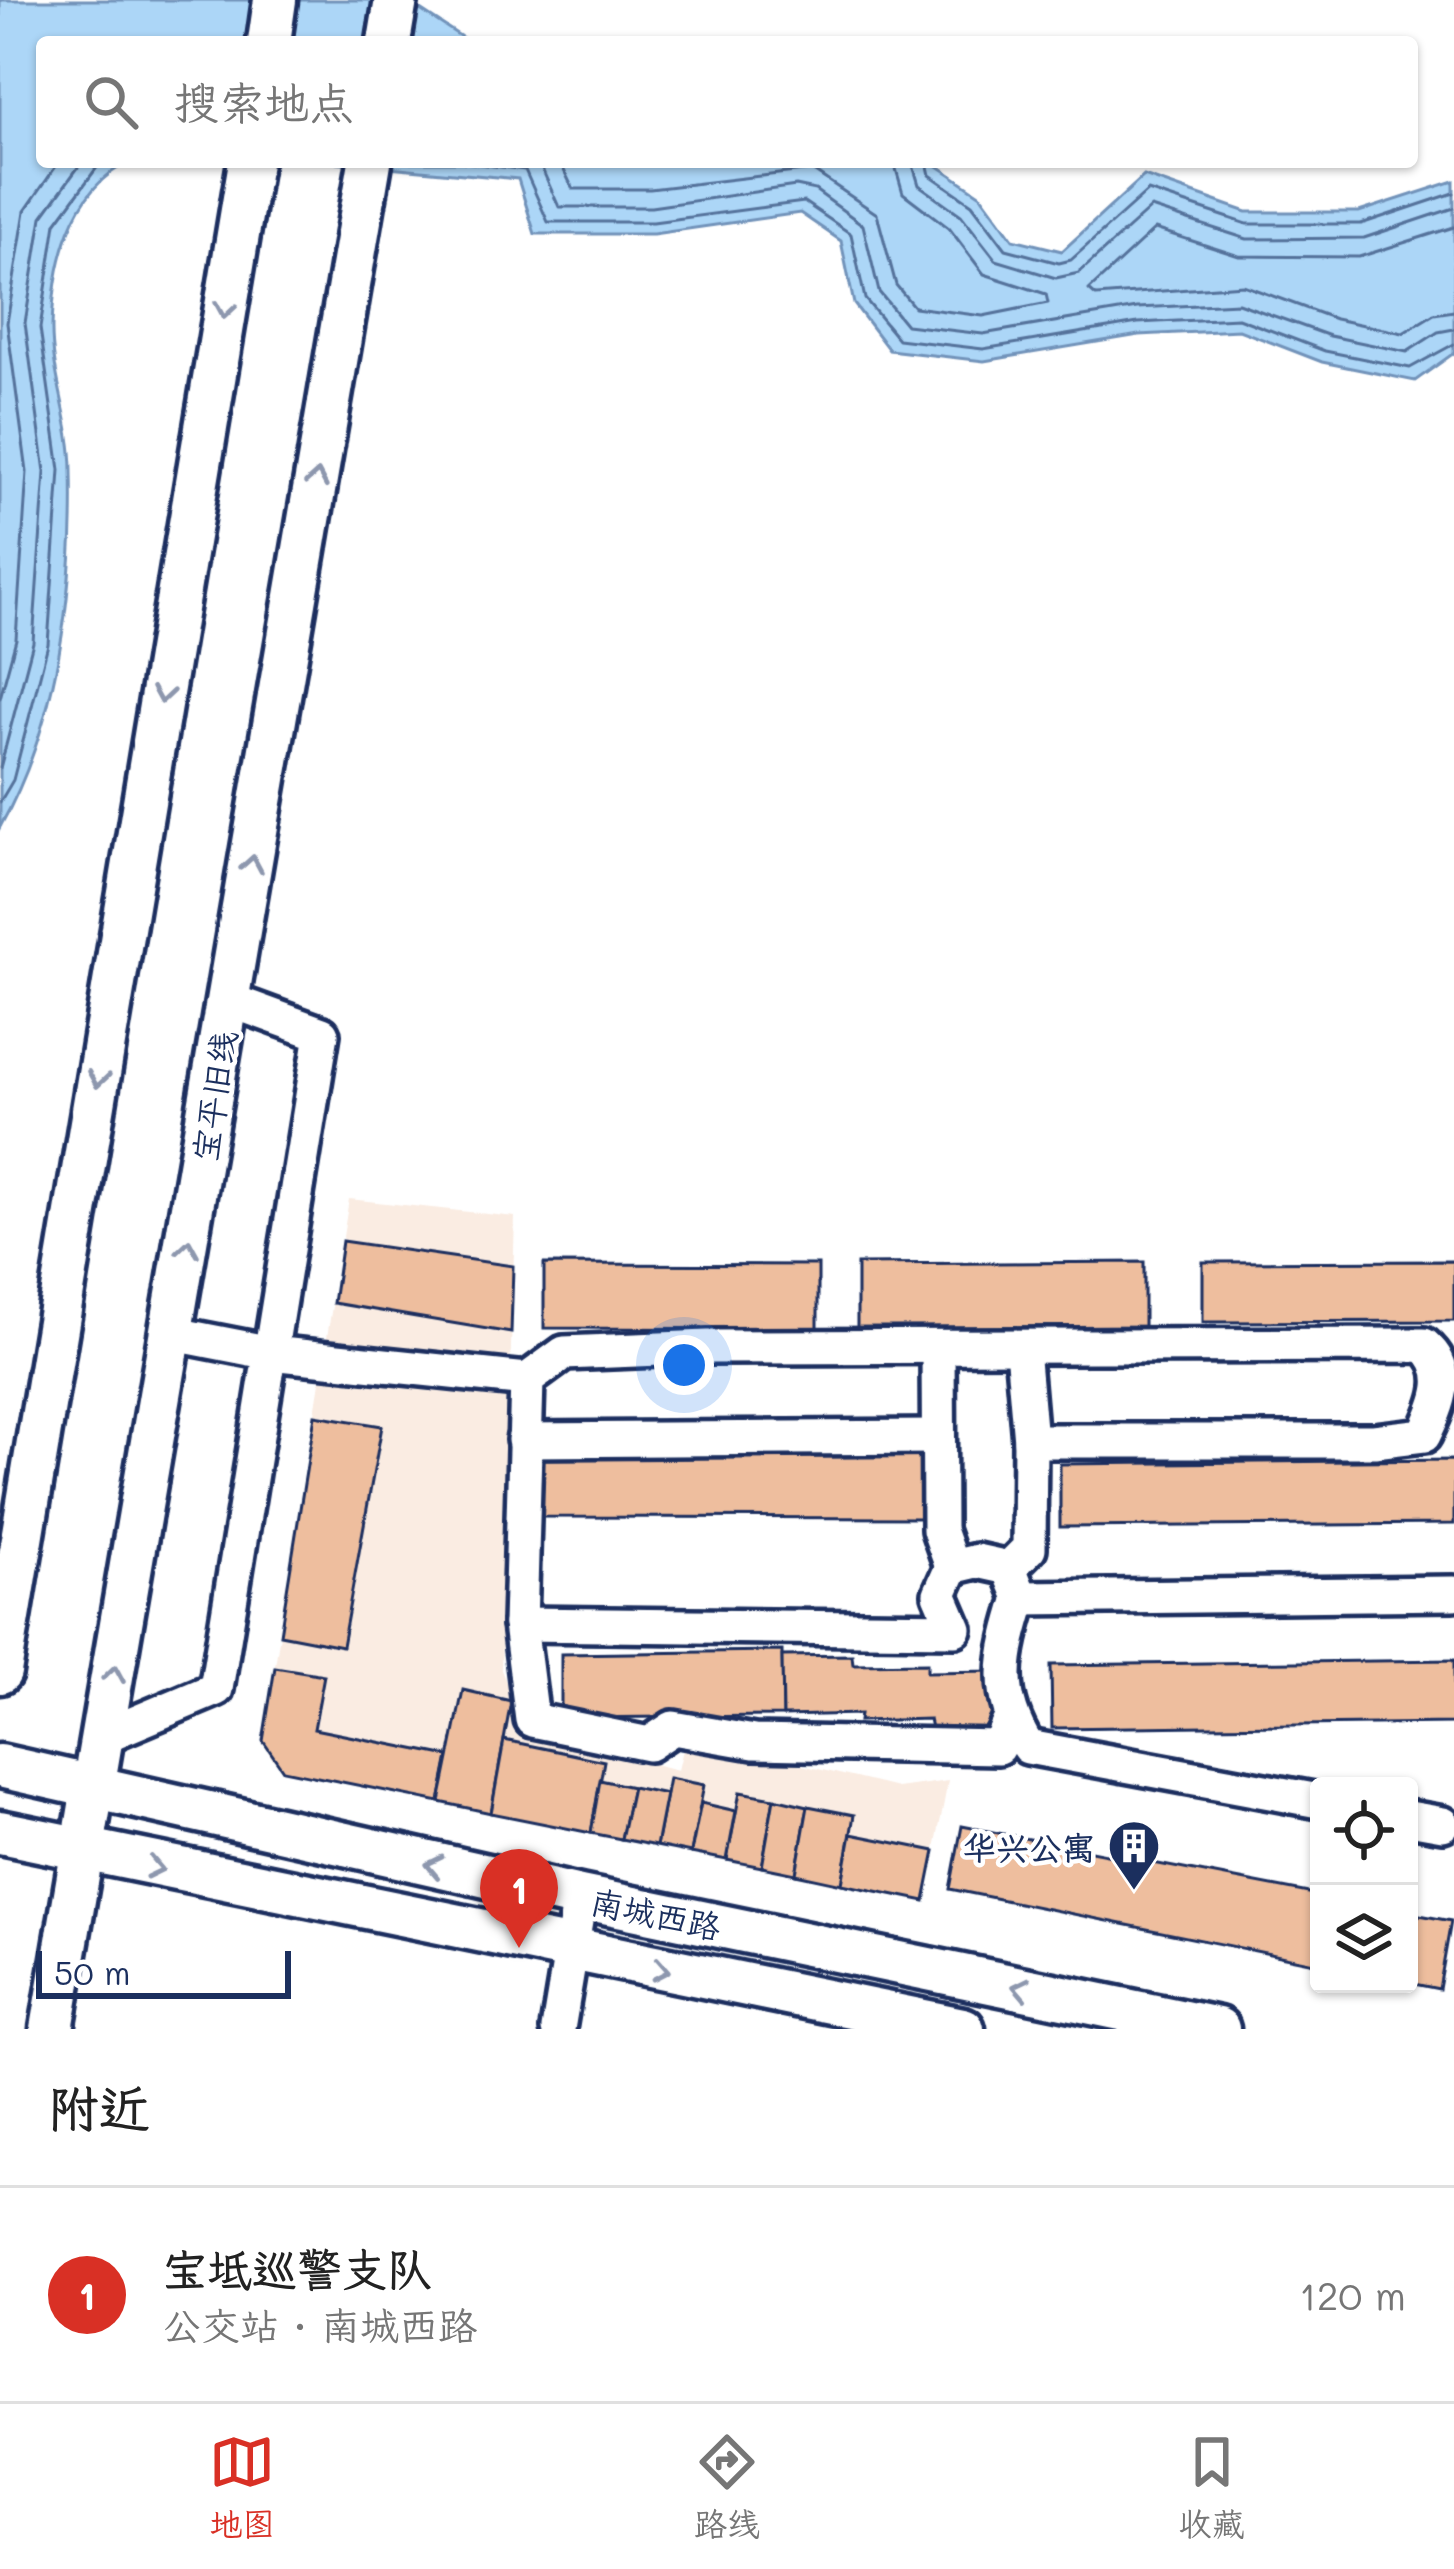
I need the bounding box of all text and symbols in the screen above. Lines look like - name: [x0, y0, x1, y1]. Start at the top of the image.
- search box: [36, 36, 1418, 168]
- icon: search: [78, 69, 144, 135]
- text: 搜索地点: [174, 72, 354, 130]
- one-way arrow: [214, 299, 239, 319]
- one-way arrow: [303, 469, 328, 489]
- one-way arrow: [150, 684, 175, 704]
- one-way arrow: [238, 854, 263, 874]
- street label: 宝平旧线: [181, 1027, 245, 1165]
- one-way arrow: [87, 1069, 112, 1089]
- one-way arrow: [174, 1239, 200, 1258]
- your location: [654, 1335, 714, 1395]
- one-way arrow: [100, 1664, 125, 1684]
- map controls: [1310, 1777, 1418, 1993]
- button: locate: [1310, 1777, 1418, 1885]
- building icon: 华兴公寓: [1106, 1818, 1162, 1892]
- place label: 华兴公寓: [963, 1825, 1095, 1868]
- pin: 1: [480, 1849, 558, 1948]
- one-way arrow: [144, 1854, 164, 1879]
- one-way arrow: [425, 1854, 445, 1879]
- street label: 南城西路: [587, 1878, 725, 1948]
- button: layers: [1310, 1885, 1418, 1993]
- scale bar: [36, 1945, 291, 1998]
- text: 50 m: [54, 1950, 130, 1993]
- one-way arrow: [650, 1956, 670, 1982]
- one-way arrow: [1012, 1977, 1032, 2002]
- text: 附近: [48, 2073, 150, 2140]
- text: 宝坻巡警支队: [162, 2239, 432, 2297]
- text: 1: [78, 2269, 96, 2320]
- text: 120 m: [1299, 2269, 1406, 2320]
- text: 公交站 · 南城西路: [162, 2299, 477, 2350]
- tab: 地图: [209, 2429, 275, 2545]
- tab: 路线: [694, 2429, 760, 2545]
- tab: 收藏: [1179, 2429, 1245, 2545]

